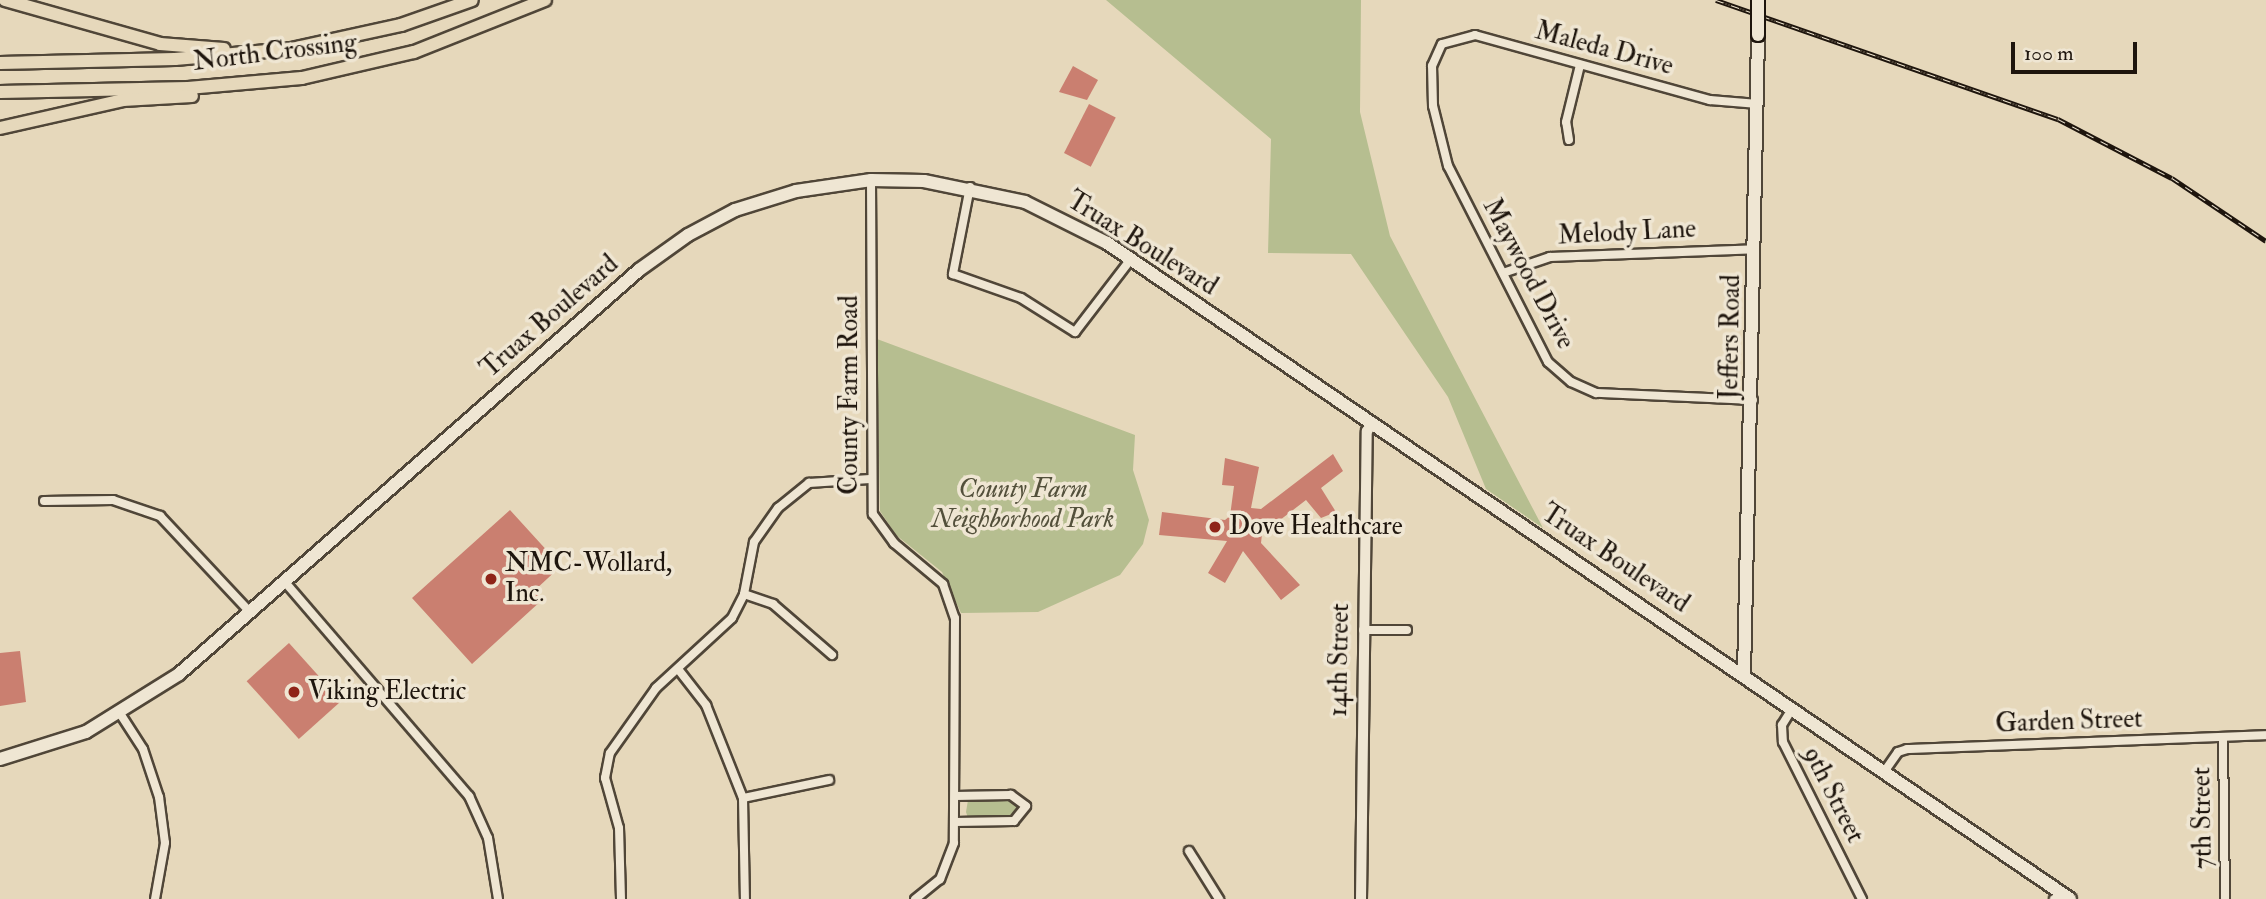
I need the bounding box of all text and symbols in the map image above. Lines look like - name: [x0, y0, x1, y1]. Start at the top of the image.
- street label: Maleda Drive: [1532, 16, 1676, 82]
- street label: North Crossing: [192, 28, 358, 78]
- scale bar: [2014, 28, 2140, 72]
- text: 100 m: [2024, 40, 2074, 67]
- street label: Truax Boulevard: [1061, 185, 1223, 303]
- street label: Maywood Drive: [1475, 194, 1581, 354]
- street label: Melody Lane: [1557, 214, 1697, 252]
- street label: Truax Boulevard: [475, 249, 625, 385]
- street label: Jeffers Road: [1714, 274, 1748, 400]
- street label: County Farm Road: [834, 295, 866, 495]
- park label: County Farm Neighborhood Park: [932, 474, 1114, 536]
- street label: Truax Boulevard: [1535, 498, 1695, 620]
- place label: Dove Healthcare: [1229, 511, 1403, 543]
- marker: Dove Healthcare: [1207, 519, 1223, 535]
- place label: NMC-Wollard, Inc.: [505, 548, 672, 610]
- marker: NMC-Wollard, Inc.: [483, 571, 499, 587]
- street label: 14th Street: [1323, 603, 1357, 717]
- place label: Viking Electric: [308, 676, 466, 708]
- marker: Viking Electric: [286, 684, 302, 700]
- street label: Garden Street: [1995, 704, 2143, 740]
- street label: 9th Street: [1796, 742, 1870, 848]
- street label: 7th Street: [2187, 767, 2219, 869]

